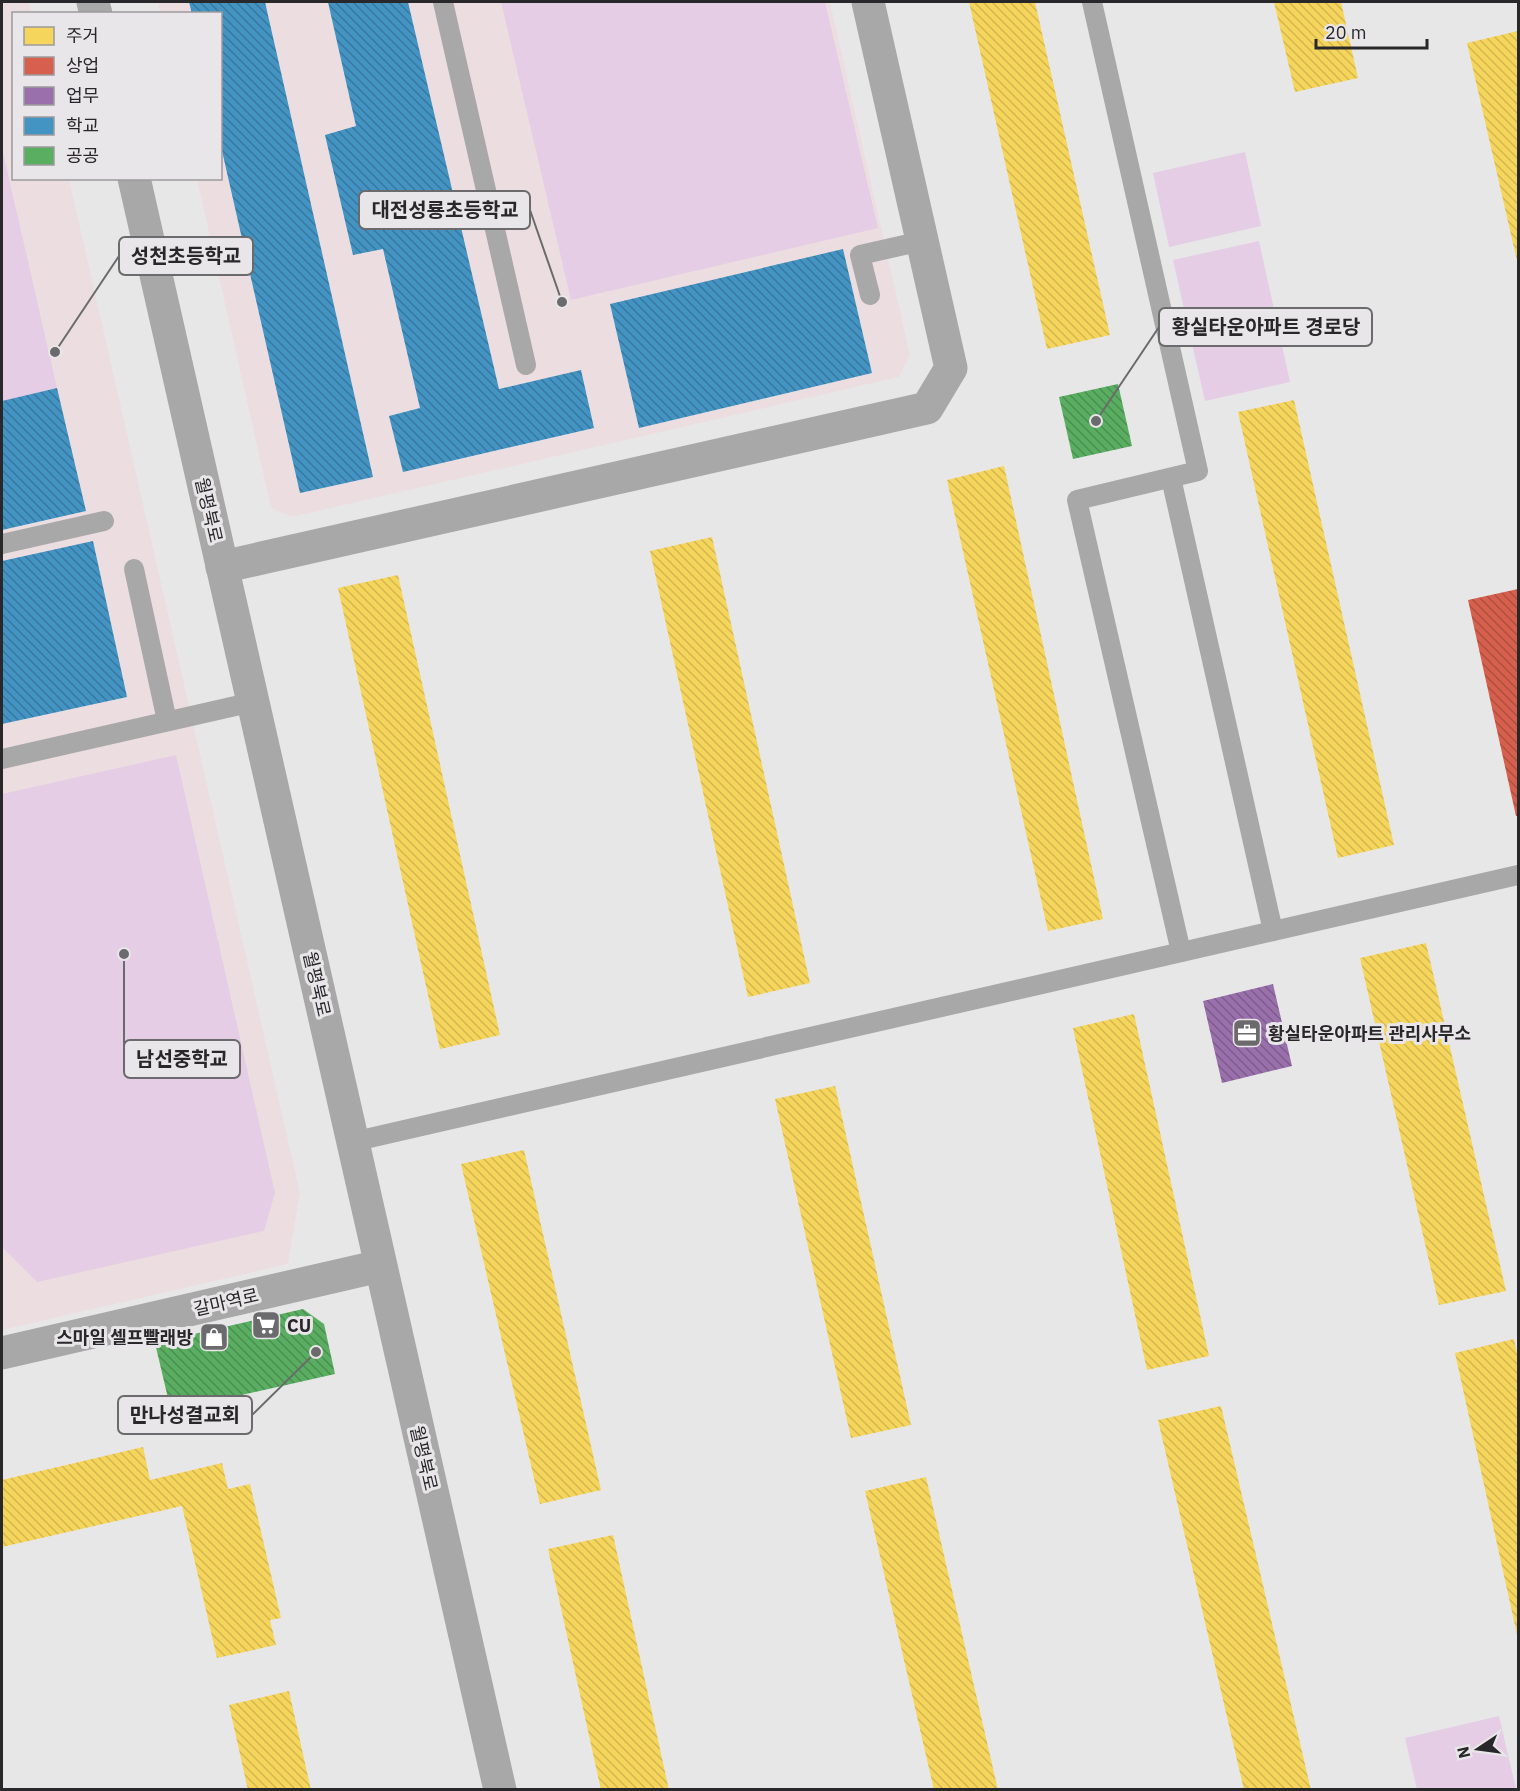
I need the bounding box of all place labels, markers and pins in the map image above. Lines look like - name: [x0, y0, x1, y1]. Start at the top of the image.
- callout: 대전성룡초등학교: [359, 191, 530, 229]
- callout: 성천초등학교: [119, 237, 253, 275]
- callout: 황실타운아파트 경로당: [1159, 308, 1372, 346]
- office icon: 황실타운아파트 관리사무소: [1231, 1017, 1263, 1049]
- place label: 황실타운아파트 관리사무소: [1268, 1022, 1471, 1045]
- callout: 남선중학교: [124, 1040, 240, 1078]
- supermarket icon: CU: [250, 1309, 282, 1341]
- place label: CU: [287, 1314, 311, 1337]
- shop icon: 스마일 셀프빨래방: [198, 1321, 230, 1353]
- place label: 스마일 셀프빨래방: [56, 1326, 193, 1349]
- callout: 만나성결교회: [118, 1396, 252, 1434]

